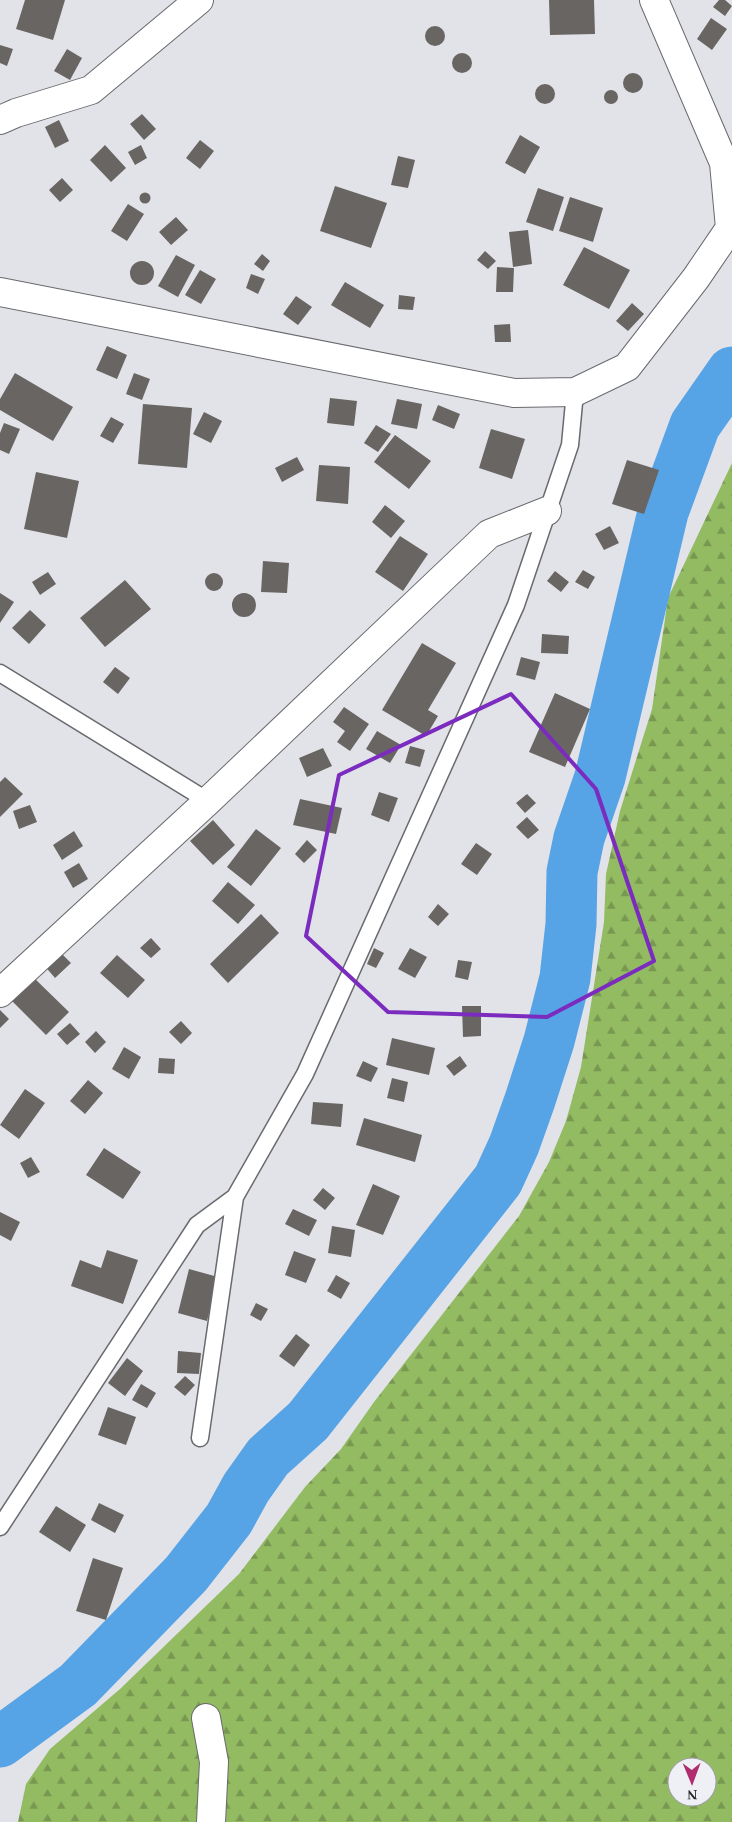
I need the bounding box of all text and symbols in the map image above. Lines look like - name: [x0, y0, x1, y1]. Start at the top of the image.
- north arrow: [667, 1757, 717, 1807]
- text: N: [687, 1787, 697, 1802]

